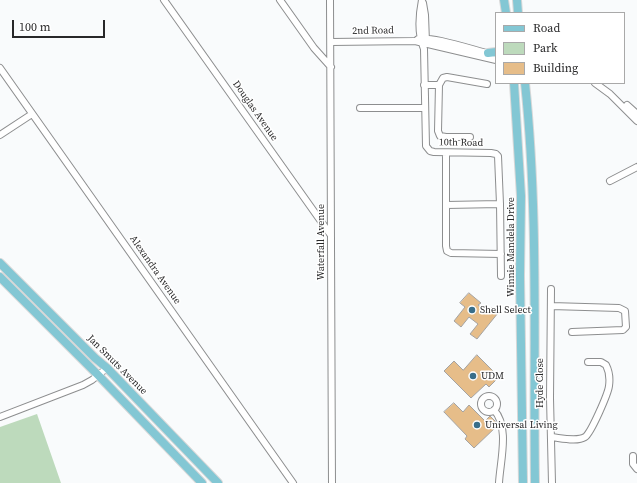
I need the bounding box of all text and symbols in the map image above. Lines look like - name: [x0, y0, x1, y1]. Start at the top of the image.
- scale bar: [14, 12, 107, 38]
- legend: [495, 12, 625, 84]
- text: 100 m: [19, 19, 51, 35]
- text: Road: [533, 20, 560, 36]
- street label: 2nd Road: [352, 25, 394, 37]
- text: Park: [533, 40, 558, 56]
- text: Building: [533, 60, 578, 76]
- street label: Douglas Avenue: [230, 79, 280, 143]
- street label: 10th Road: [439, 137, 483, 149]
- street label: Winnie Mandela Drive: [505, 197, 517, 297]
- street label: Waterfall Avenue: [315, 204, 327, 280]
- street label: Alexandra Avenue: [127, 233, 183, 307]
- place label: Shell Select: [480, 304, 531, 316]
- marker: Shell Select: [467, 305, 477, 315]
- street label: Jan Smuts Avenue: [85, 333, 149, 397]
- street label: Hyde Close: [534, 358, 546, 408]
- place label: UDM: [481, 370, 504, 382]
- marker: UDM: [468, 371, 478, 381]
- place label: Universal Living: [485, 419, 558, 431]
- marker: Universal Living: [472, 420, 482, 430]

